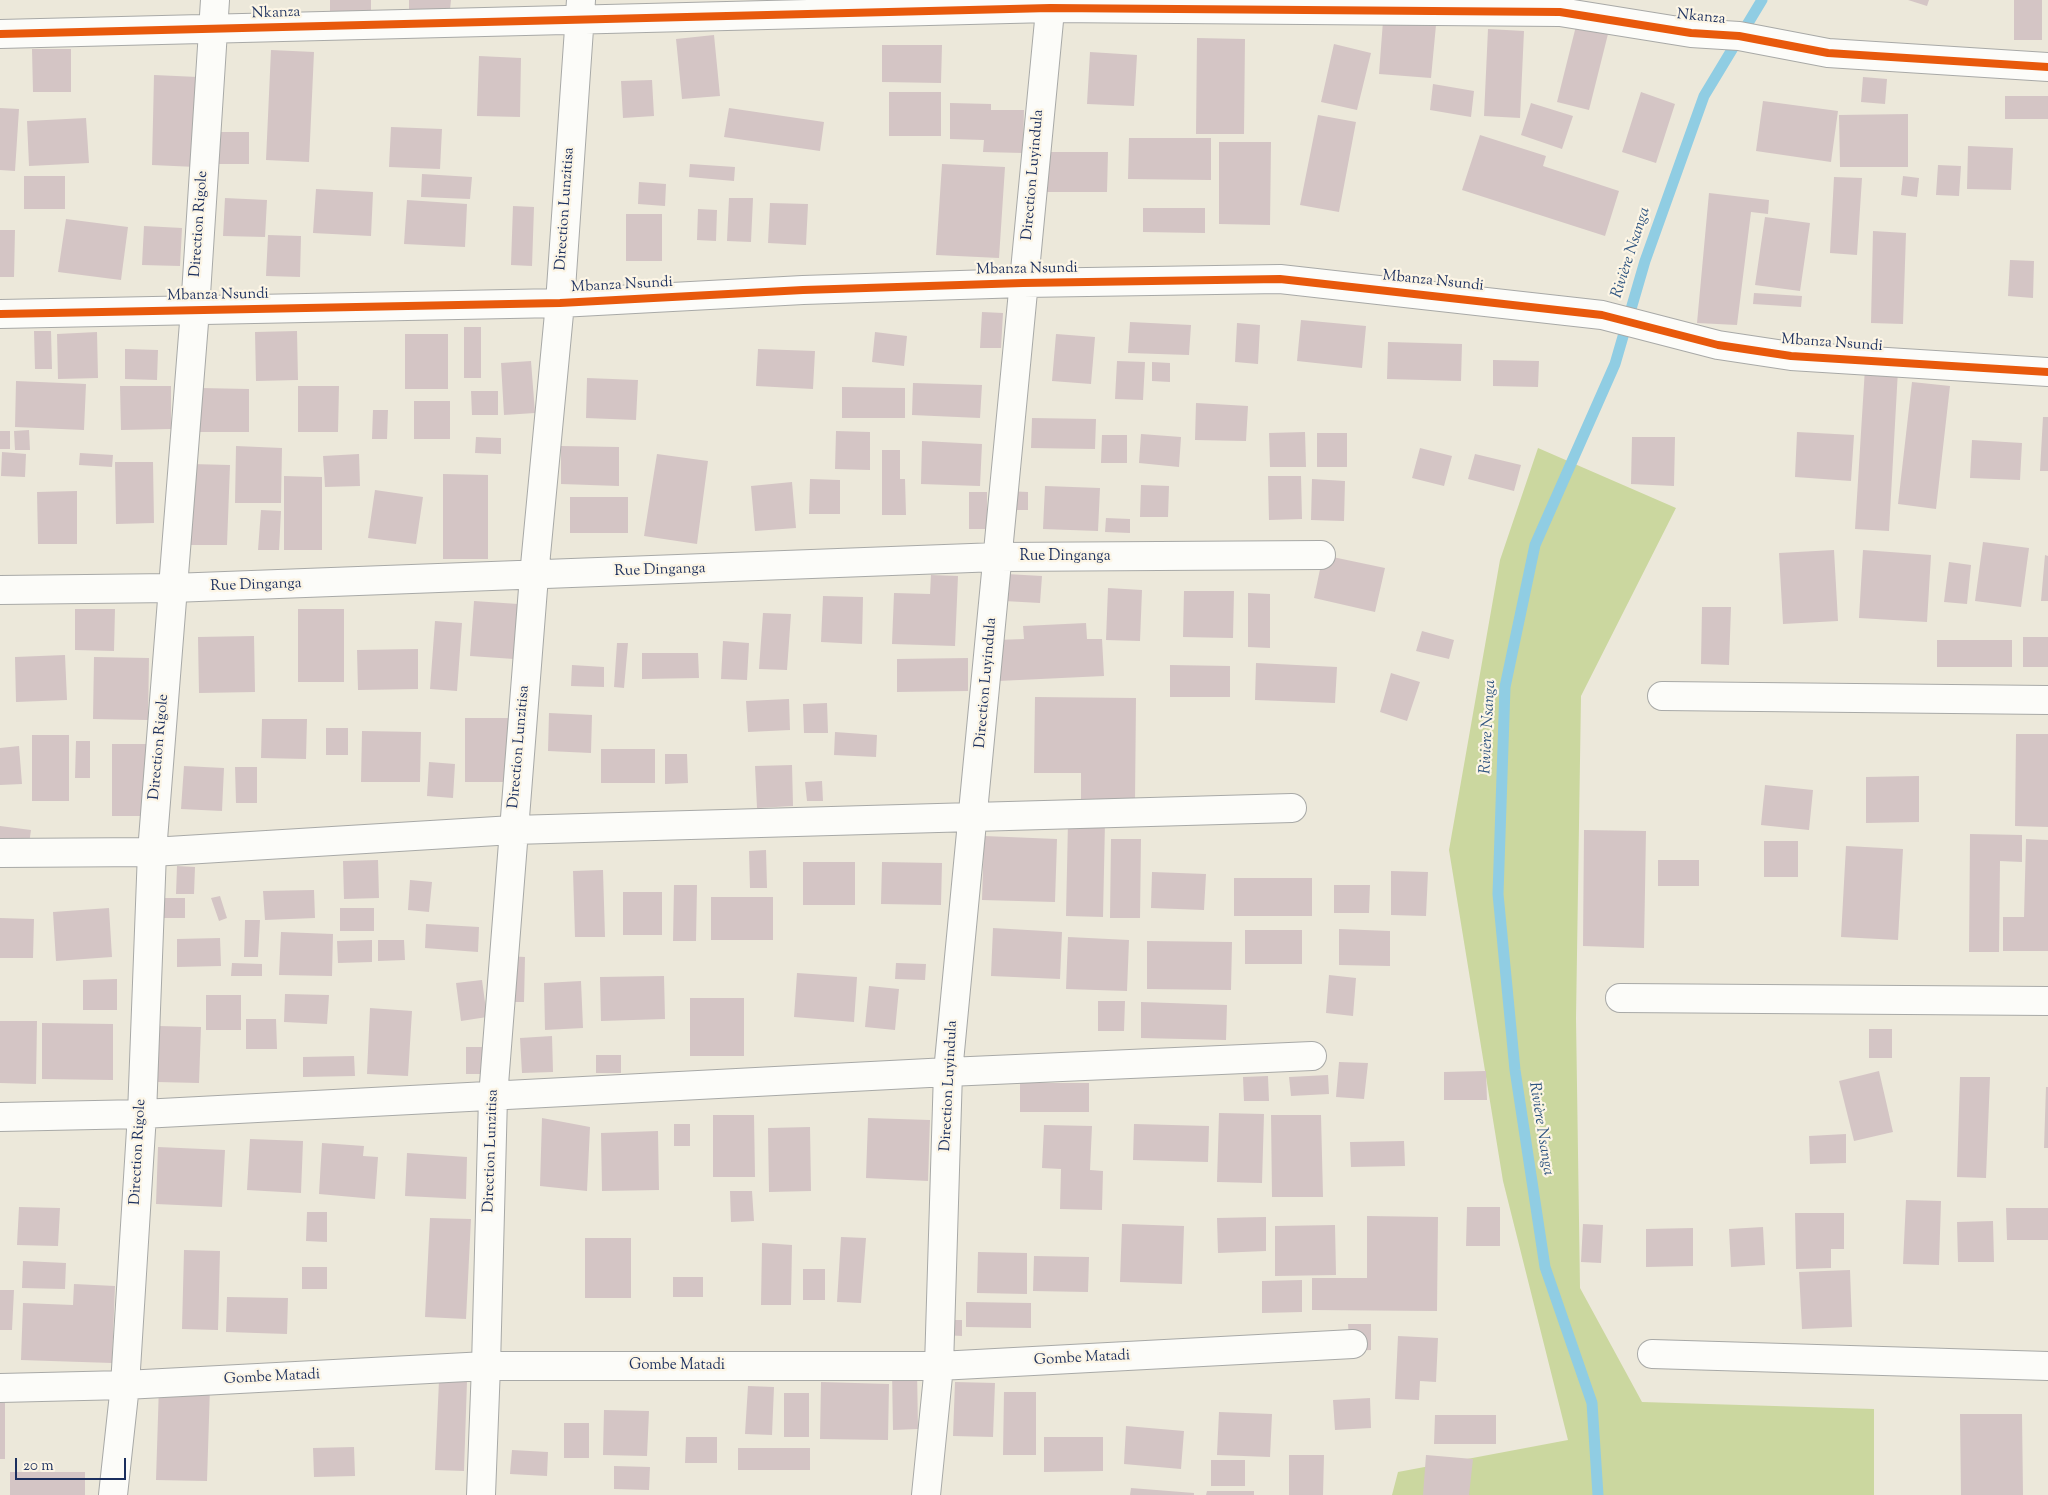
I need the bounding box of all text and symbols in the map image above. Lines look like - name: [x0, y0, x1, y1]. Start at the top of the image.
- street label: Nkanza: [251, 4, 301, 24]
- street label: Nkanza: [1676, 6, 1726, 30]
- street label: Direction Luyindula: [1019, 109, 1049, 241]
- street label: Direction Lunzitisa: [553, 147, 579, 271]
- street label: Direction Rigole: [187, 170, 213, 278]
- water label: Rivière Nsanga: [1608, 205, 1656, 301]
- street label: Mbanza Nsundi: [976, 260, 1078, 280]
- street label: Mbanza Nsundi: [1381, 268, 1485, 296]
- street label: Mbanza Nsundi: [571, 274, 673, 298]
- street label: Mbanza Nsundi: [167, 286, 269, 306]
- street label: Mbanza Nsundi: [1781, 331, 1883, 357]
- street label: Rue Dinganga: [1019, 548, 1111, 566]
- street label: Rue Dinganga: [614, 560, 706, 582]
- street label: Rue Dinganga: [210, 575, 302, 597]
- street label: Direction Luyindula: [972, 617, 1002, 749]
- water label: Rivière Nsanga: [1477, 679, 1501, 775]
- street label: Direction Lunzitisa: [506, 685, 534, 809]
- street label: Direction Rigole: [146, 693, 174, 801]
- street label: Direction Luyindula: [938, 1020, 962, 1152]
- water label: Rivière Nsanga: [1523, 1081, 1557, 1177]
- street label: Direction Lunzitisa: [481, 1089, 503, 1213]
- street label: Direction Rigole: [127, 1098, 151, 1206]
- street label: Gombe Matadi: [1033, 1347, 1131, 1371]
- street label: Gombe Matadi: [629, 1357, 725, 1375]
- street label: Gombe Matadi: [223, 1366, 321, 1390]
- scale bar: [18, 1448, 129, 1480]
- text: 20 m: [23, 1456, 54, 1477]

